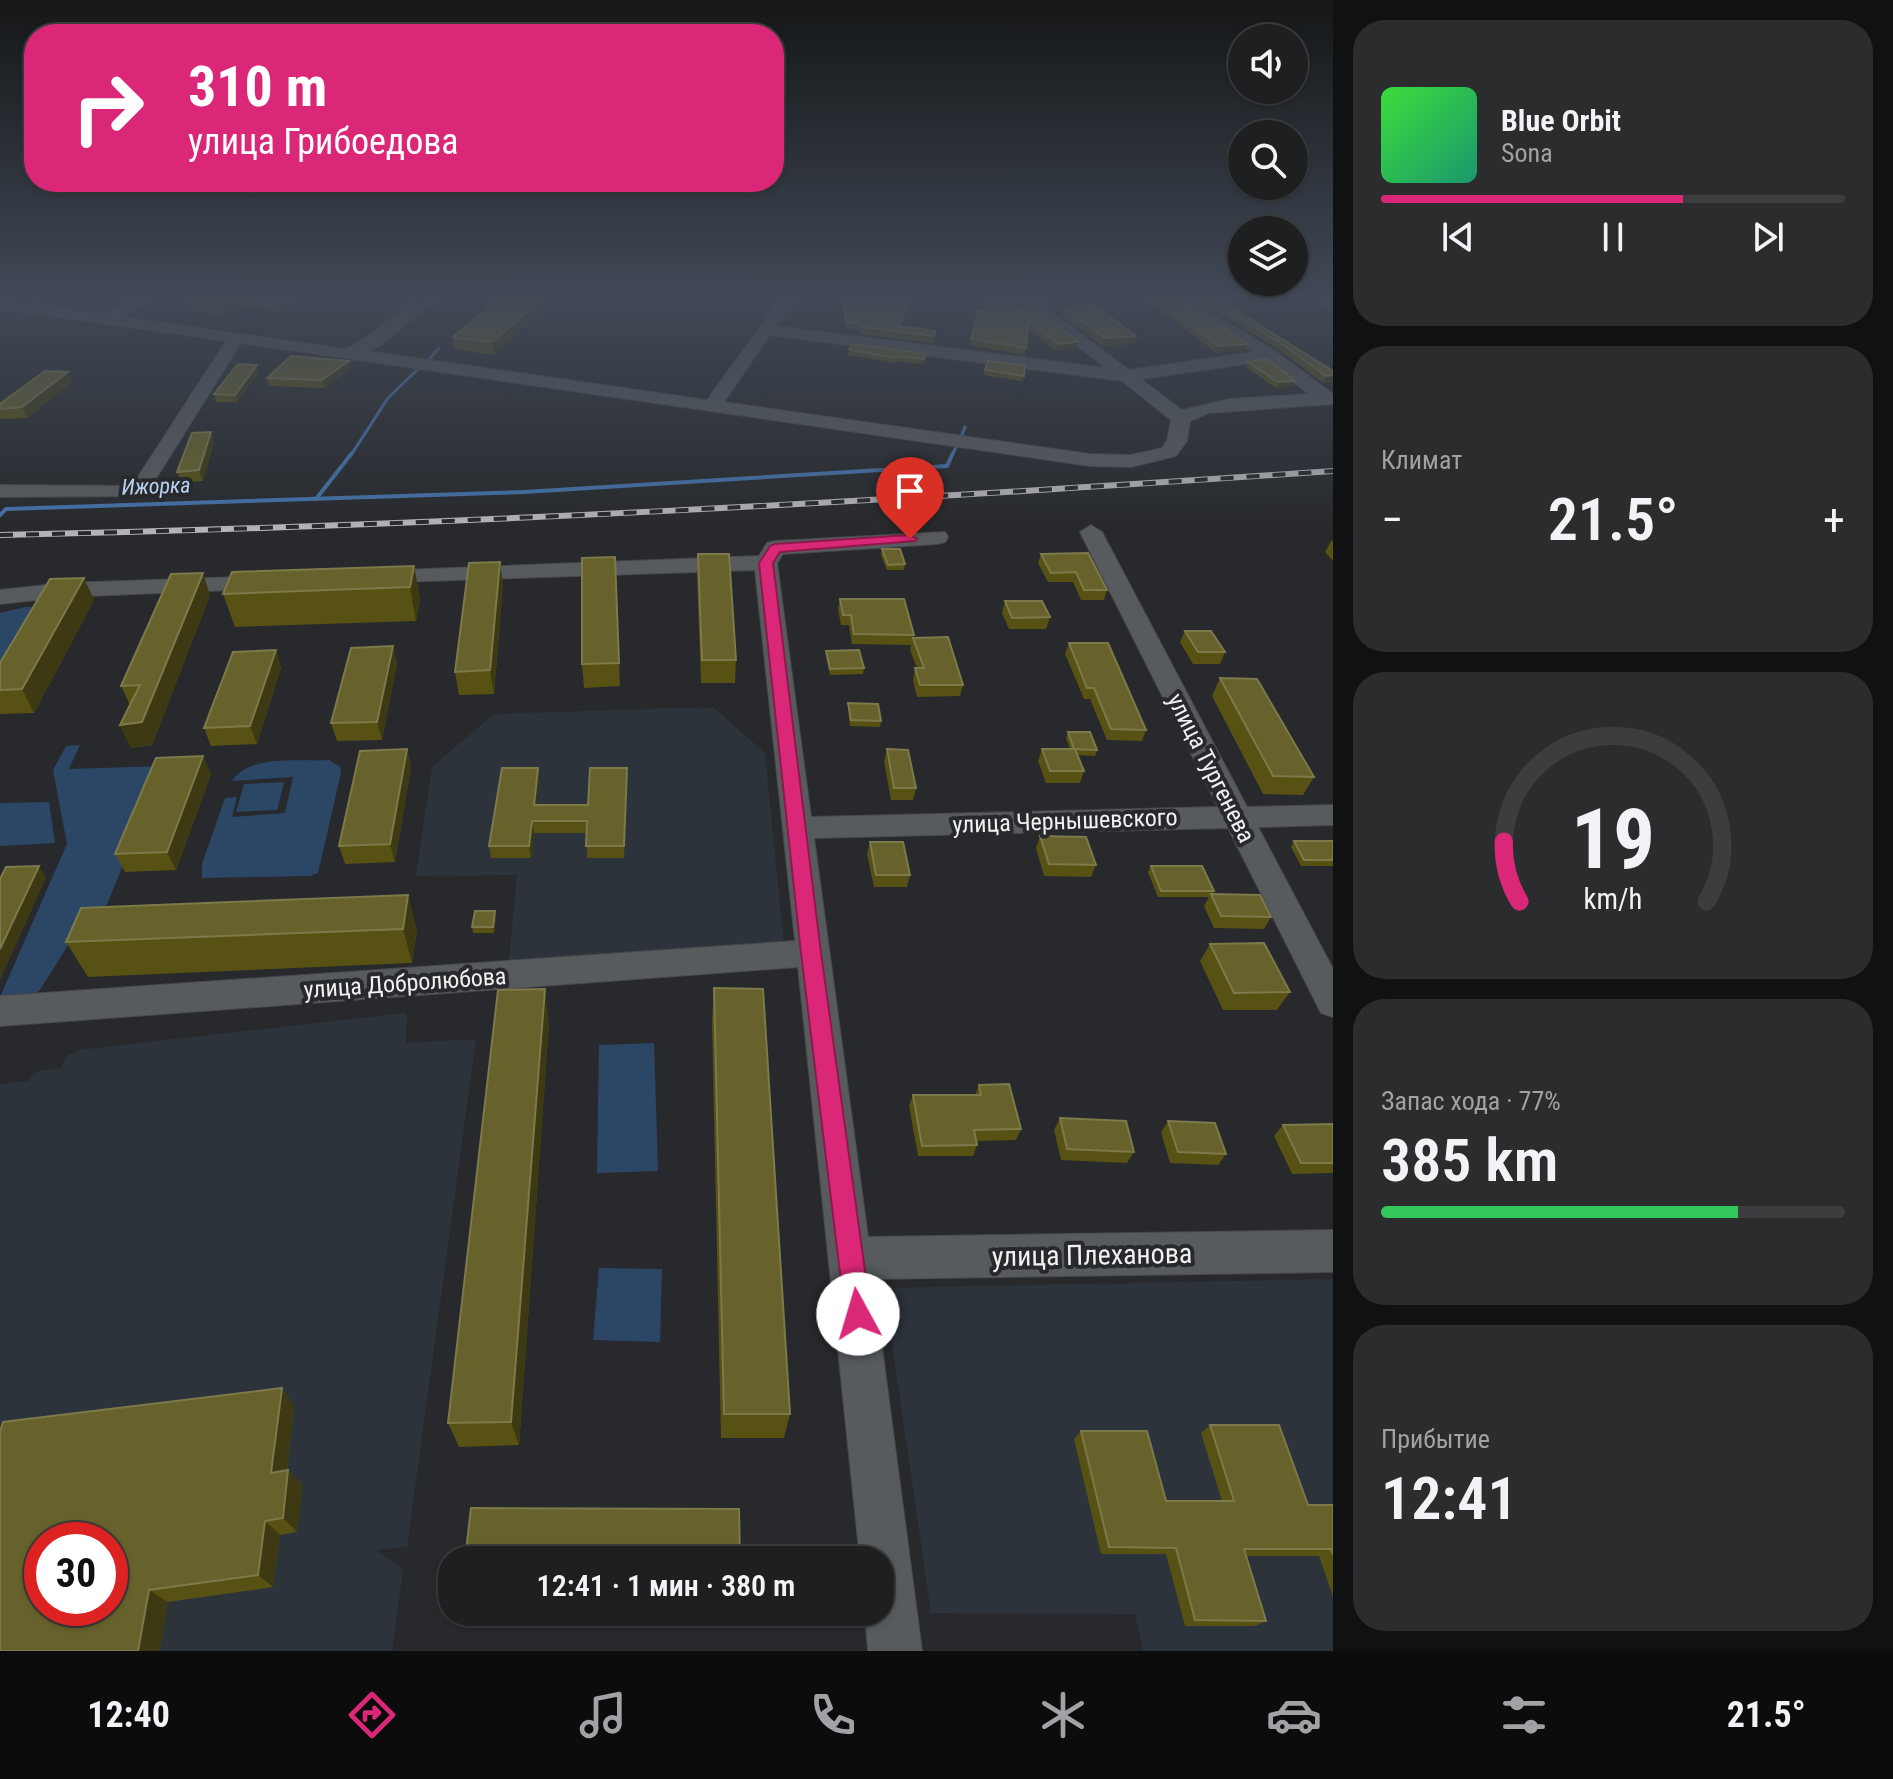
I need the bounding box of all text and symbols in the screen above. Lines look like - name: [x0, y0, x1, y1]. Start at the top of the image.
- map controls: [1228, 24, 1308, 296]
- button: sound: [1228, 24, 1308, 104]
- text: 310 m: [188, 54, 327, 120]
- icon: right: [56, 56, 160, 160]
- text: Blue Orbit: [1501, 103, 1621, 138]
- button: search: [1228, 120, 1308, 200]
- text: улица Грибоедова: [188, 121, 459, 163]
- text: Sona: [1501, 138, 1553, 168]
- icon: previous: [1436, 215, 1480, 259]
- icon: pause: [1591, 215, 1635, 259]
- icon: next: [1746, 215, 1790, 259]
- button: layers: [1228, 216, 1308, 296]
- text: Климат: [1381, 445, 1462, 475]
- pin: [876, 457, 944, 539]
- icon: arrive: [888, 469, 932, 513]
- water label: Ижорка: [121, 472, 191, 500]
- text: 21.5°: [1548, 484, 1678, 555]
- text: −: [1381, 494, 1403, 546]
- text: +: [1823, 494, 1845, 546]
- street label: улица Тургенева: [1161, 689, 1261, 847]
- text: 19: [1571, 790, 1655, 887]
- street label: улица Чернышевского: [952, 803, 1178, 839]
- text: km/h: [1584, 882, 1642, 916]
- street label: улица Добролюбова: [303, 962, 507, 1004]
- text: Запас хода · 77%: [1381, 1086, 1561, 1116]
- text: 385 km: [1381, 1125, 1558, 1196]
- street label: улица Плеханова: [991, 1237, 1193, 1273]
- position arrow: [816, 1272, 900, 1356]
- text: Прибытие: [1381, 1424, 1490, 1454]
- text: 12:41: [1381, 1463, 1518, 1534]
- speed limit sign: 30: [24, 1522, 128, 1626]
- text: 12:41 · 1 мин · 380 m: [537, 1568, 795, 1603]
- icon: directions: [344, 1687, 400, 1743]
- icon: music: [575, 1687, 631, 1743]
- icon: phone: [805, 1687, 861, 1743]
- icon: climate: [1035, 1687, 1091, 1743]
- icon: car: [1266, 1687, 1322, 1743]
- icon: filters: [1496, 1687, 1552, 1743]
- text: 12:40: [87, 1694, 170, 1736]
- text: 21.5°: [1727, 1694, 1806, 1736]

